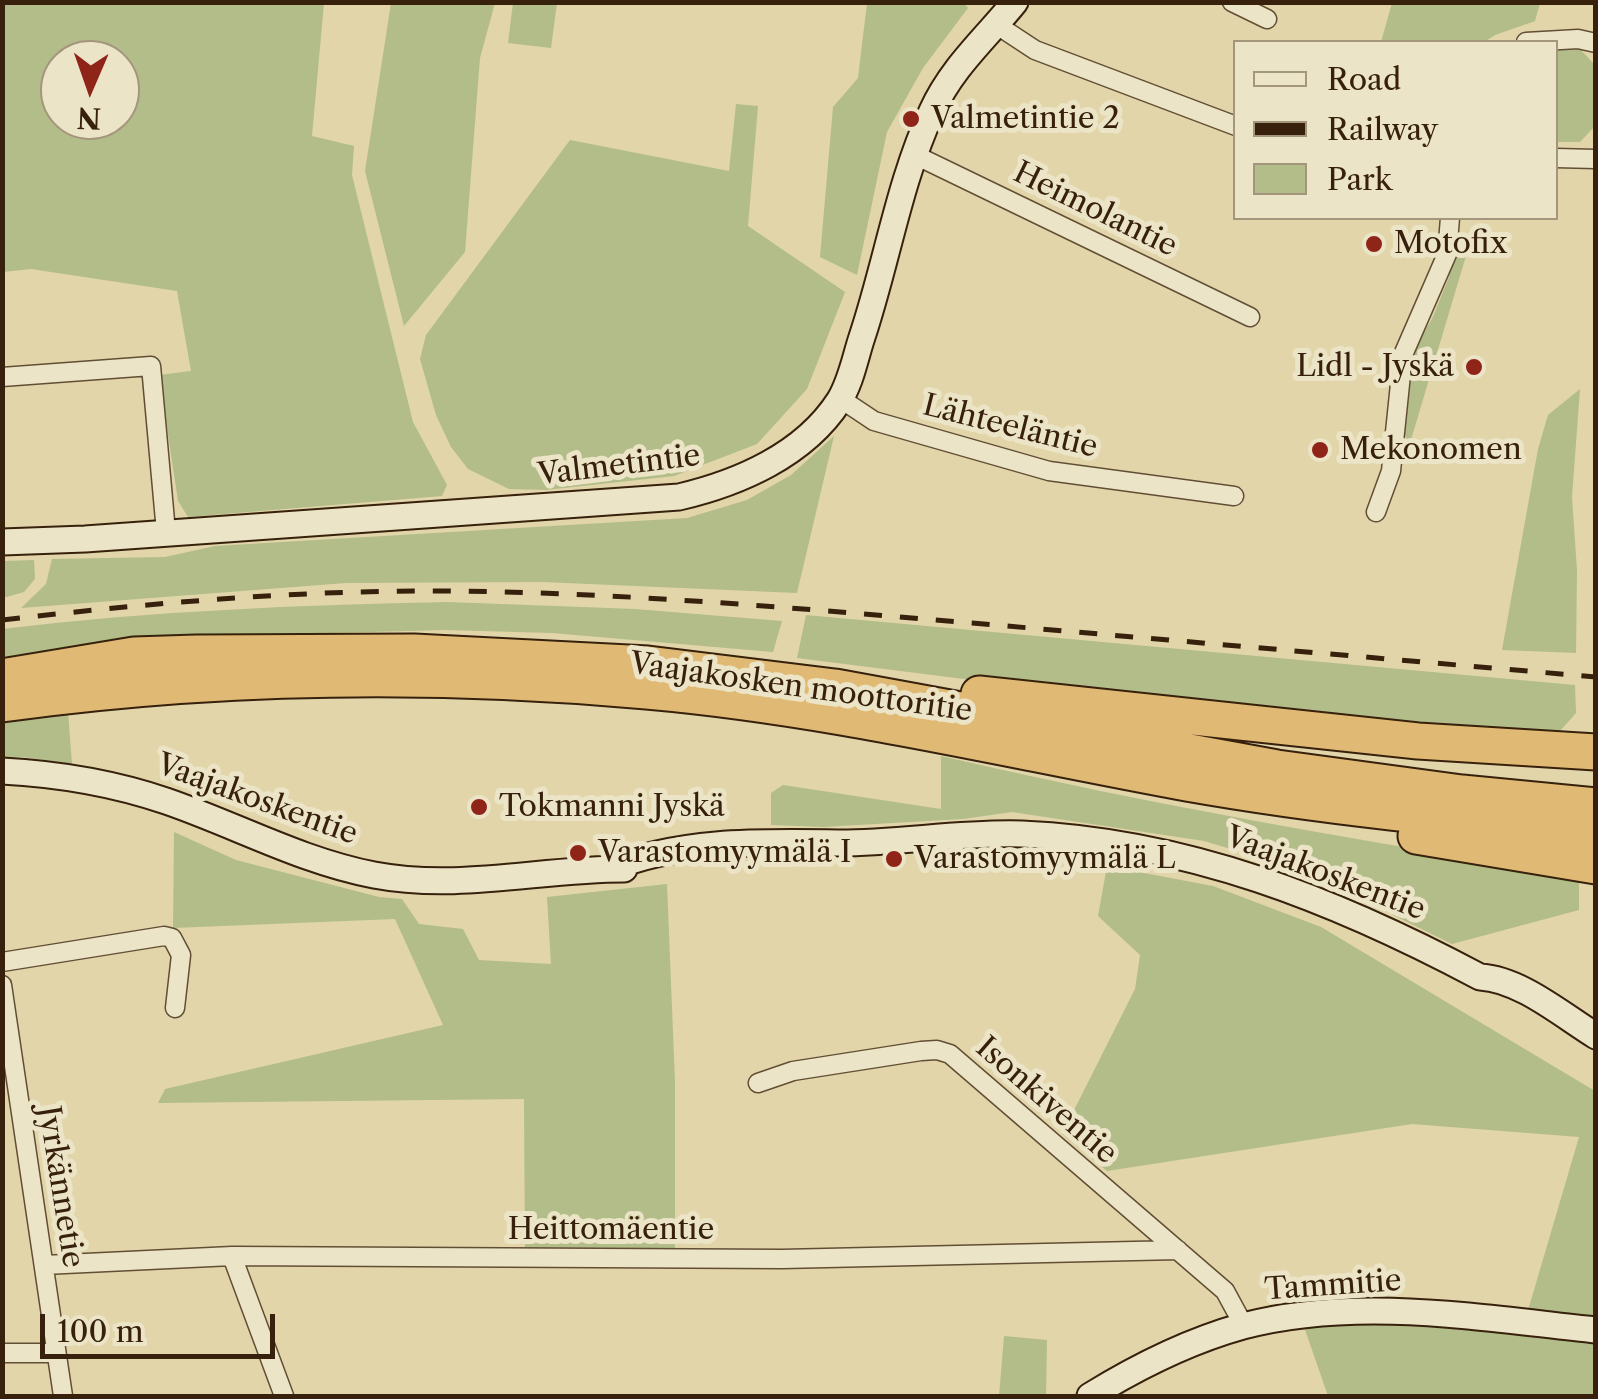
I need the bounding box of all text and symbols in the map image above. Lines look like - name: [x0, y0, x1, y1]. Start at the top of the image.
- north arrow: [40, 40, 140, 140]
- legend: [1233, 40, 1558, 220]
- text: Road: [1327, 61, 1401, 98]
- text: N: [76, 101, 102, 135]
- place label: Valmetintie 2: [931, 101, 1120, 137]
- marker: Valmetintie 2: [900, 108, 922, 130]
- text: Railway: [1327, 111, 1438, 148]
- street label: Heimolantie: [1007, 155, 1183, 265]
- text: Park: [1327, 161, 1392, 198]
- place label: Motofix: [1394, 226, 1507, 262]
- marker: Motofix: [1363, 233, 1385, 255]
- place label: Lidl - Jyskä: [1296, 349, 1454, 385]
- marker: Lidl - Jyskä: [1463, 356, 1485, 378]
- street label: Lähteeläntie: [919, 388, 1101, 466]
- place label: Mekonomen: [1340, 432, 1522, 468]
- street label: Valmetintie: [536, 438, 702, 494]
- marker: Mekonomen: [1309, 439, 1331, 461]
- street label: Vaajakosken moottoritie: [628, 646, 974, 730]
- street label: Vaajakoskentie: [152, 747, 362, 853]
- place label: Tokmanni Jyskä: [499, 789, 725, 825]
- marker: Tokmanni Jyskä: [468, 796, 490, 818]
- street label: Vaajakoskentie: [1220, 819, 1430, 929]
- place label: Varastomyymälä I: [598, 835, 851, 871]
- place label: Varastomyymälä L: [914, 841, 1176, 877]
- marker: Varastomyymälä I: [567, 842, 589, 864]
- marker: Varastomyymälä L: [883, 848, 905, 870]
- street label: Isonkiventie: [968, 1030, 1124, 1172]
- street label: Jyrkännetie: [29, 1104, 91, 1270]
- street label: Heittomäentie: [508, 1212, 714, 1248]
- street label: Tammitie: [1263, 1263, 1403, 1309]
- scale bar: [45, 1294, 280, 1356]
- text: 100 m: [57, 1313, 144, 1350]

